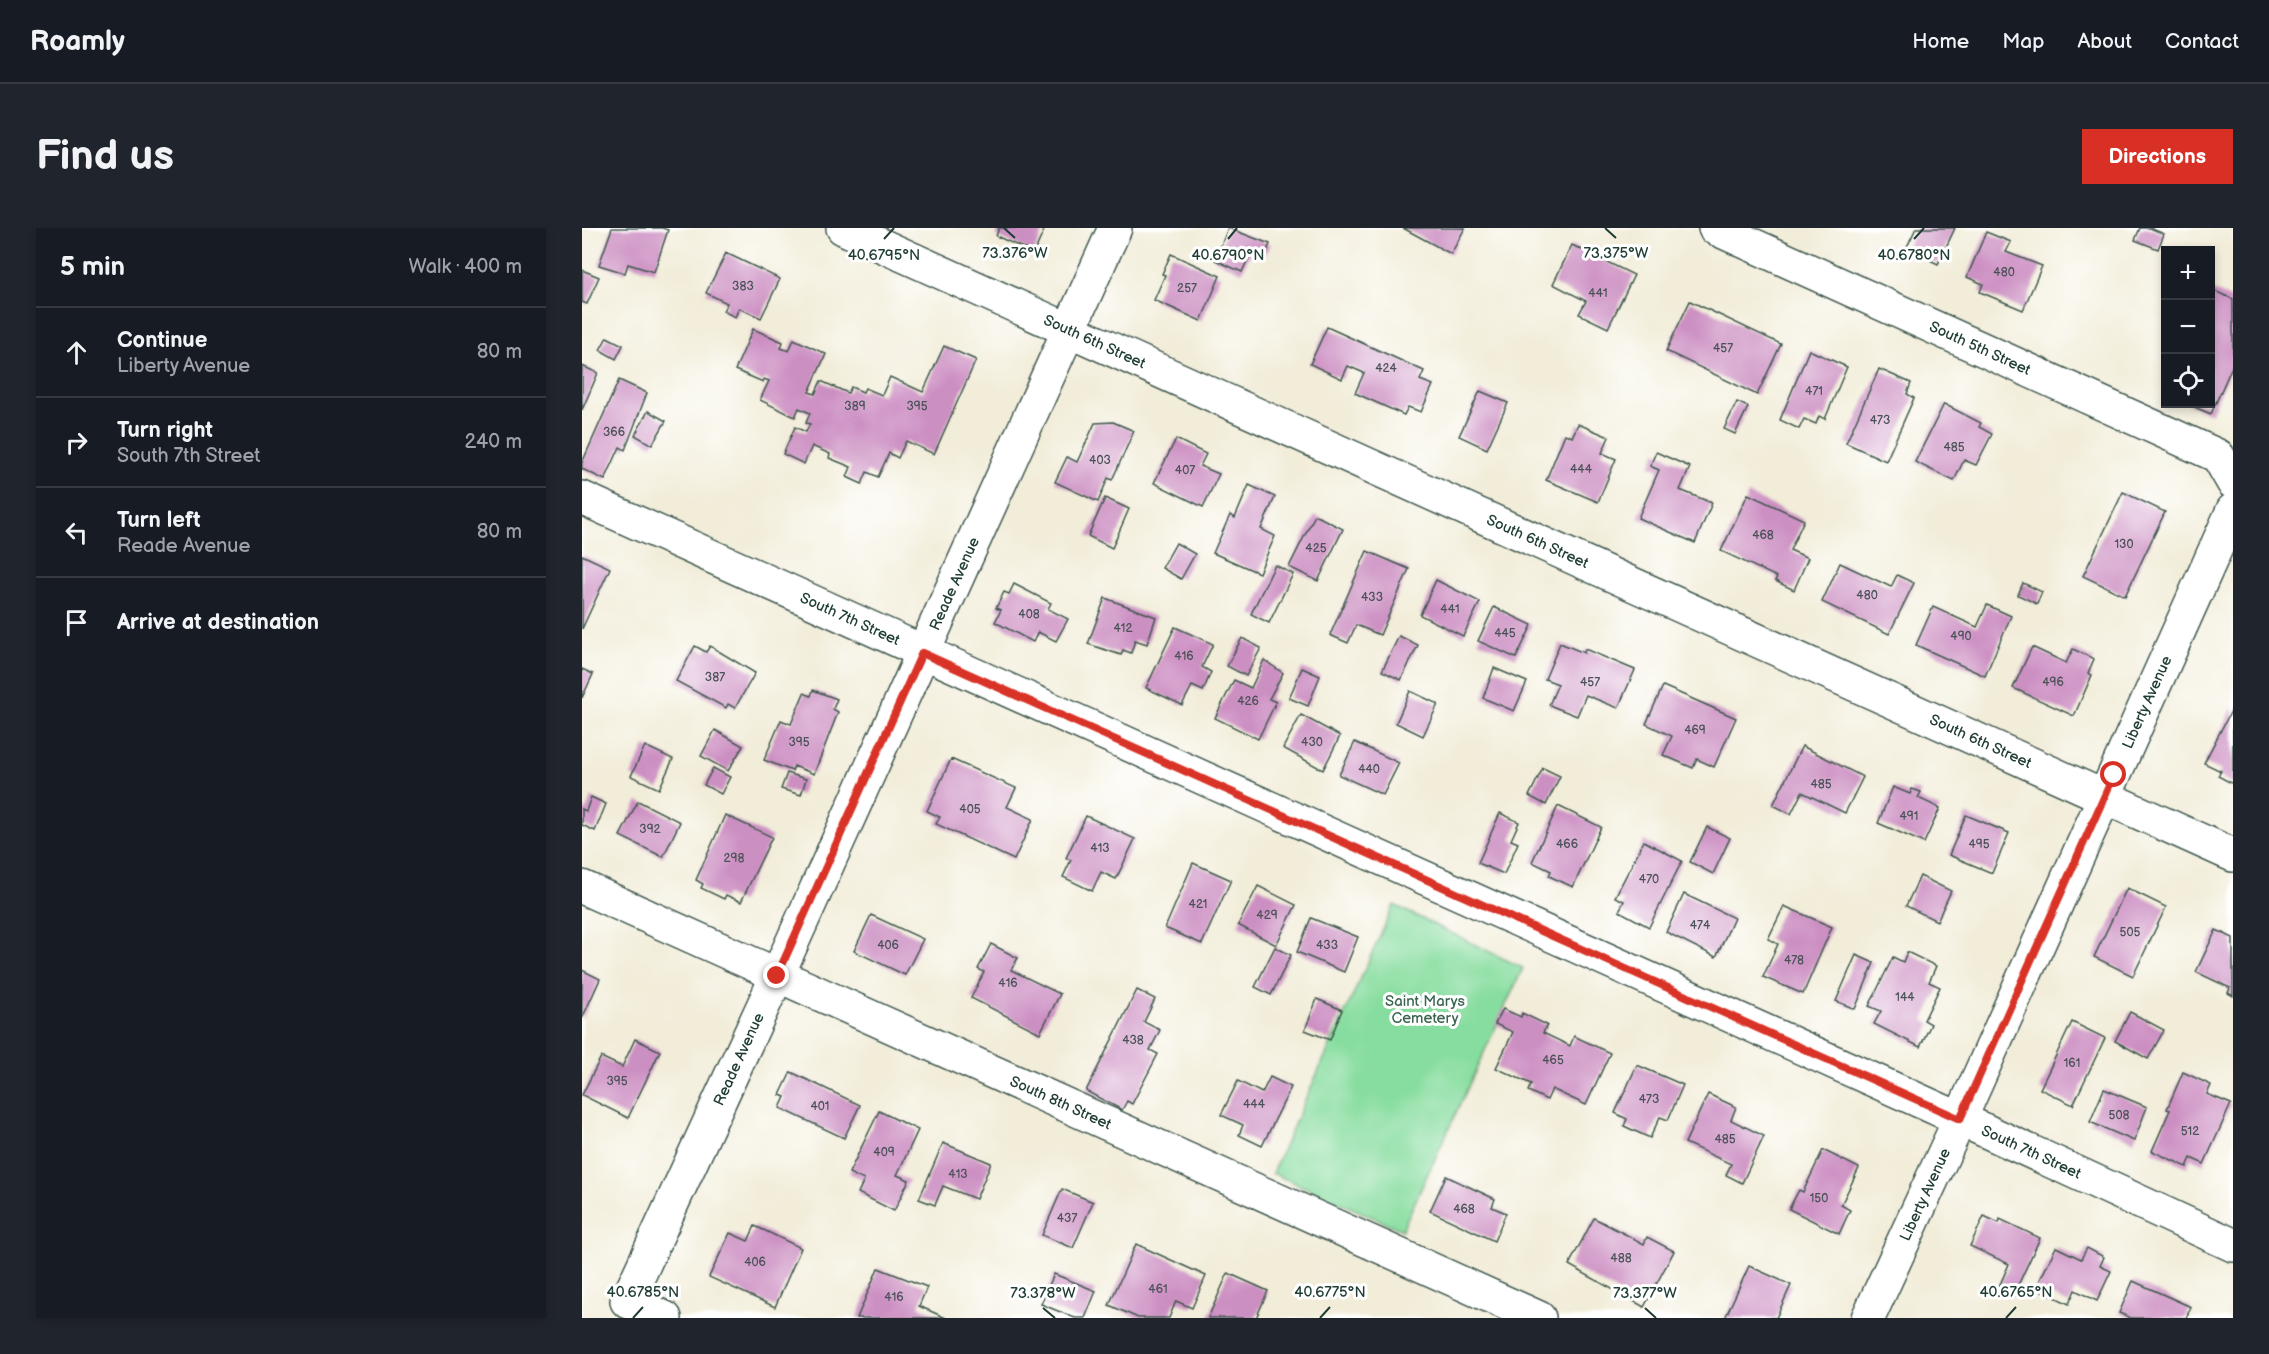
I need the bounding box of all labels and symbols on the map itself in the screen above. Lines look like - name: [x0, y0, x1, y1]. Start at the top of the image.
- text: 73.376°W: [982, 244, 1048, 263]
- text: 73.375°W: [1583, 244, 1649, 263]
- text: 40.6795°N: [848, 246, 920, 265]
- text: 40.6790°N: [1191, 246, 1265, 265]
- text: 40.6780°N: [1877, 246, 1951, 265]
- house number: 480: [1993, 265, 2015, 280]
- house number: 383: [732, 279, 754, 294]
- house number: 257: [1177, 281, 1197, 296]
- house number: 441: [1588, 286, 1608, 301]
- street label: South 6th Street: [1040, 311, 1149, 373]
- street label: South 5th Street: [1926, 317, 2034, 380]
- house number: 457: [1713, 341, 1733, 356]
- house number: 424: [1375, 361, 1397, 376]
- house number: 471: [1805, 384, 1823, 399]
- house number: 389: [844, 399, 866, 414]
- house number: 395: [906, 399, 928, 414]
- house number: 473: [1870, 413, 1890, 428]
- house number: 366: [603, 425, 625, 440]
- house number: 485: [1943, 440, 1965, 455]
- house number: 403: [1089, 453, 1111, 468]
- house number: 444: [1570, 462, 1593, 477]
- house number: 407: [1175, 463, 1195, 478]
- street label: South 6th Street: [1483, 511, 1592, 573]
- house number: 468: [1752, 528, 1774, 543]
- street label: Reade Avenue: [925, 534, 984, 633]
- house number: 130: [2114, 537, 2134, 552]
- house number: 425: [1305, 541, 1327, 556]
- street label: South 7th Street: [797, 588, 903, 650]
- house number: 480: [1856, 588, 1878, 603]
- house number: 433: [1361, 590, 1383, 605]
- house number: 441: [1440, 602, 1460, 617]
- house number: 408: [1018, 607, 1040, 622]
- house number: 412: [1113, 621, 1133, 636]
- house number: 445: [1494, 626, 1516, 641]
- house number: 490: [1950, 629, 1972, 644]
- house number: 416: [1174, 649, 1194, 664]
- street label: Liberty Avenue: [2118, 653, 2176, 752]
- house number: 387: [705, 670, 725, 685]
- house number: 457: [1580, 675, 1600, 690]
- house number: 496: [2042, 675, 2064, 690]
- house number: 426: [1237, 694, 1259, 709]
- street label: South 6th Street: [1926, 710, 2035, 773]
- house number: 469: [1684, 723, 1706, 738]
- house number: 395: [788, 735, 810, 750]
- house number: 430: [1301, 735, 1323, 750]
- route start: [2100, 761, 2126, 787]
- house number: 440: [1358, 762, 1380, 777]
- house number: 485: [1810, 777, 1832, 792]
- house number: 405: [959, 802, 981, 817]
- house number: 491: [1900, 809, 1918, 824]
- house number: 392: [639, 822, 661, 837]
- house number: 466: [1556, 837, 1578, 852]
- house number: 495: [1968, 837, 1990, 852]
- house number: 413: [1090, 841, 1110, 856]
- house number: 298: [723, 851, 745, 866]
- house number: 470: [1639, 872, 1659, 887]
- house number: 421: [1189, 897, 1207, 912]
- house number: 429: [1256, 908, 1278, 923]
- house number: 474: [1690, 918, 1711, 933]
- house number: 505: [2120, 925, 2141, 940]
- house number: 406: [877, 938, 899, 953]
- house number: 433: [1316, 938, 1338, 953]
- house number: 478: [1784, 953, 1804, 968]
- route end: [763, 962, 789, 988]
- house number: 416: [998, 976, 1018, 991]
- house number: 144: [1895, 990, 1915, 1005]
- park label: Saint Marys Cemetery: [1385, 992, 1465, 1028]
- street label: Reade Avenue: [709, 1010, 769, 1109]
- house number: 438: [1122, 1033, 1144, 1048]
- house number: 465: [1542, 1053, 1564, 1068]
- house number: 161: [2064, 1056, 2080, 1071]
- street label: South 8th Street: [1007, 1072, 1115, 1134]
- house number: 395: [606, 1074, 628, 1089]
- house number: 473: [1639, 1092, 1659, 1107]
- house number: 444: [1243, 1097, 1266, 1112]
- house number: 401: [810, 1099, 830, 1114]
- house number: 508: [2109, 1108, 2129, 1123]
- street label: South 7th Street: [1978, 1121, 2084, 1184]
- house number: 512: [2181, 1124, 2199, 1139]
- house number: 485: [1714, 1132, 1736, 1147]
- house number: 409: [873, 1145, 895, 1160]
- street label: Liberty Avenue: [1896, 1145, 1955, 1244]
- house number: 413: [948, 1167, 968, 1182]
- house number: 150: [1810, 1191, 1828, 1206]
- house number: 468: [1453, 1202, 1475, 1217]
- house number: 437: [1057, 1211, 1077, 1226]
- house number: 488: [1610, 1251, 1632, 1266]
- house number: 406: [744, 1255, 766, 1270]
- house number: 461: [1148, 1282, 1168, 1297]
- text: 40.6785°N: [607, 1283, 679, 1302]
- text: 40.6775°N: [1294, 1283, 1366, 1302]
- text: 40.6765°N: [1979, 1283, 2053, 1302]
- text: 73.378°W: [1010, 1284, 1076, 1303]
- text: 73.377°W: [1613, 1284, 1677, 1303]
- house number: 416: [884, 1290, 904, 1305]

